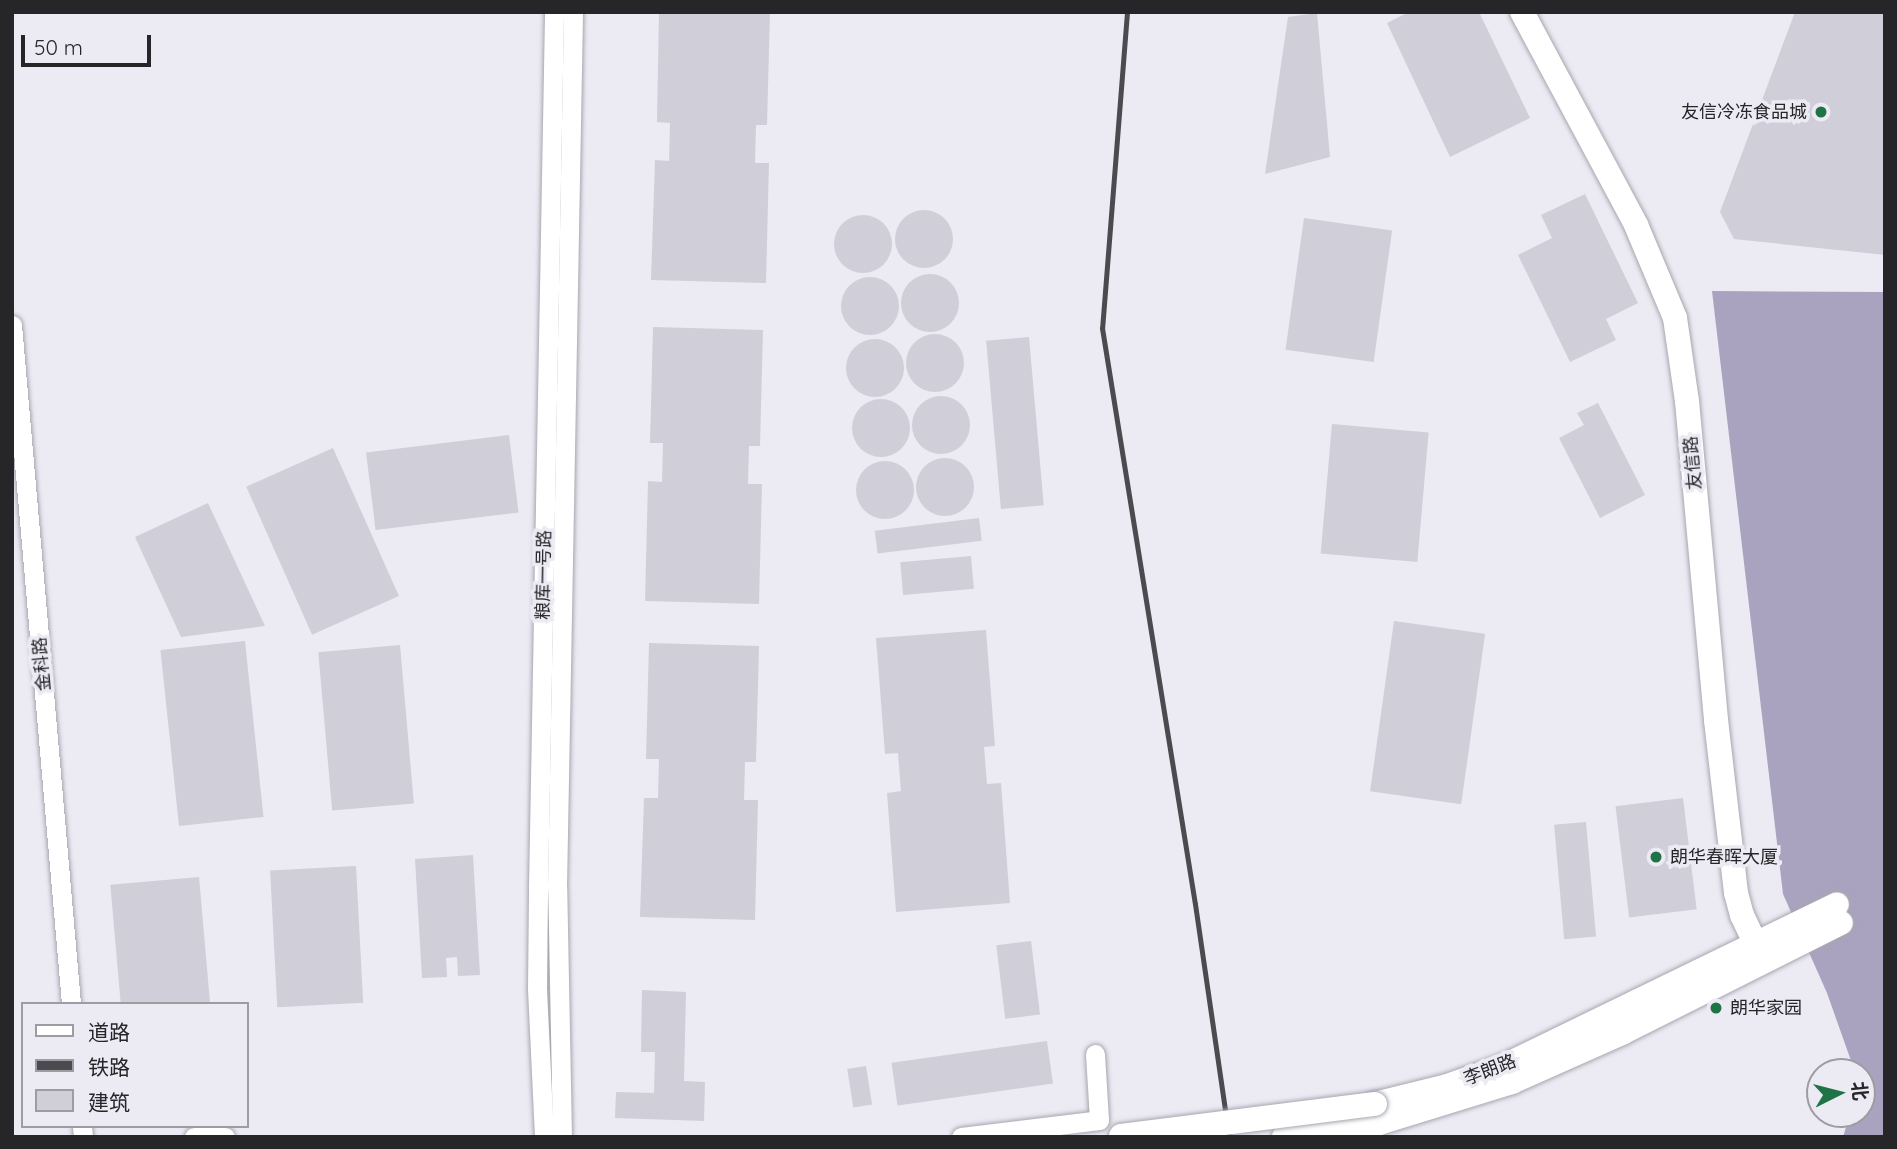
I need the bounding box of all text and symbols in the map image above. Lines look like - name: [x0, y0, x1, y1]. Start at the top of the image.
- scale bar: [24, 21, 154, 65]
- text: 50 m: [34, 34, 83, 60]
- place label: 友信冷冻食品城: [1681, 101, 1807, 123]
- marker: 友信冷冻食品城: [1813, 104, 1829, 120]
- street label: 友信路: [1680, 435, 1706, 491]
- street label: 粮库一号路: [532, 530, 556, 620]
- street label: 金科路: [29, 636, 55, 692]
- place label: 朗华春晖大厦: [1670, 846, 1778, 868]
- marker: 朗华春晖大厦: [1648, 849, 1664, 865]
- place label: 朗华家园: [1730, 997, 1802, 1019]
- marker: 朗华家园: [1708, 1000, 1724, 1016]
- legend: [21, 1002, 248, 1128]
- text: 道路: [88, 1019, 130, 1045]
- street label: 李朗路: [1461, 1050, 1519, 1090]
- text: 铁路: [88, 1054, 130, 1080]
- north arrow: [1806, 1058, 1876, 1128]
- text: 北: [1847, 1080, 1873, 1102]
- text: 建筑: [88, 1089, 130, 1115]

